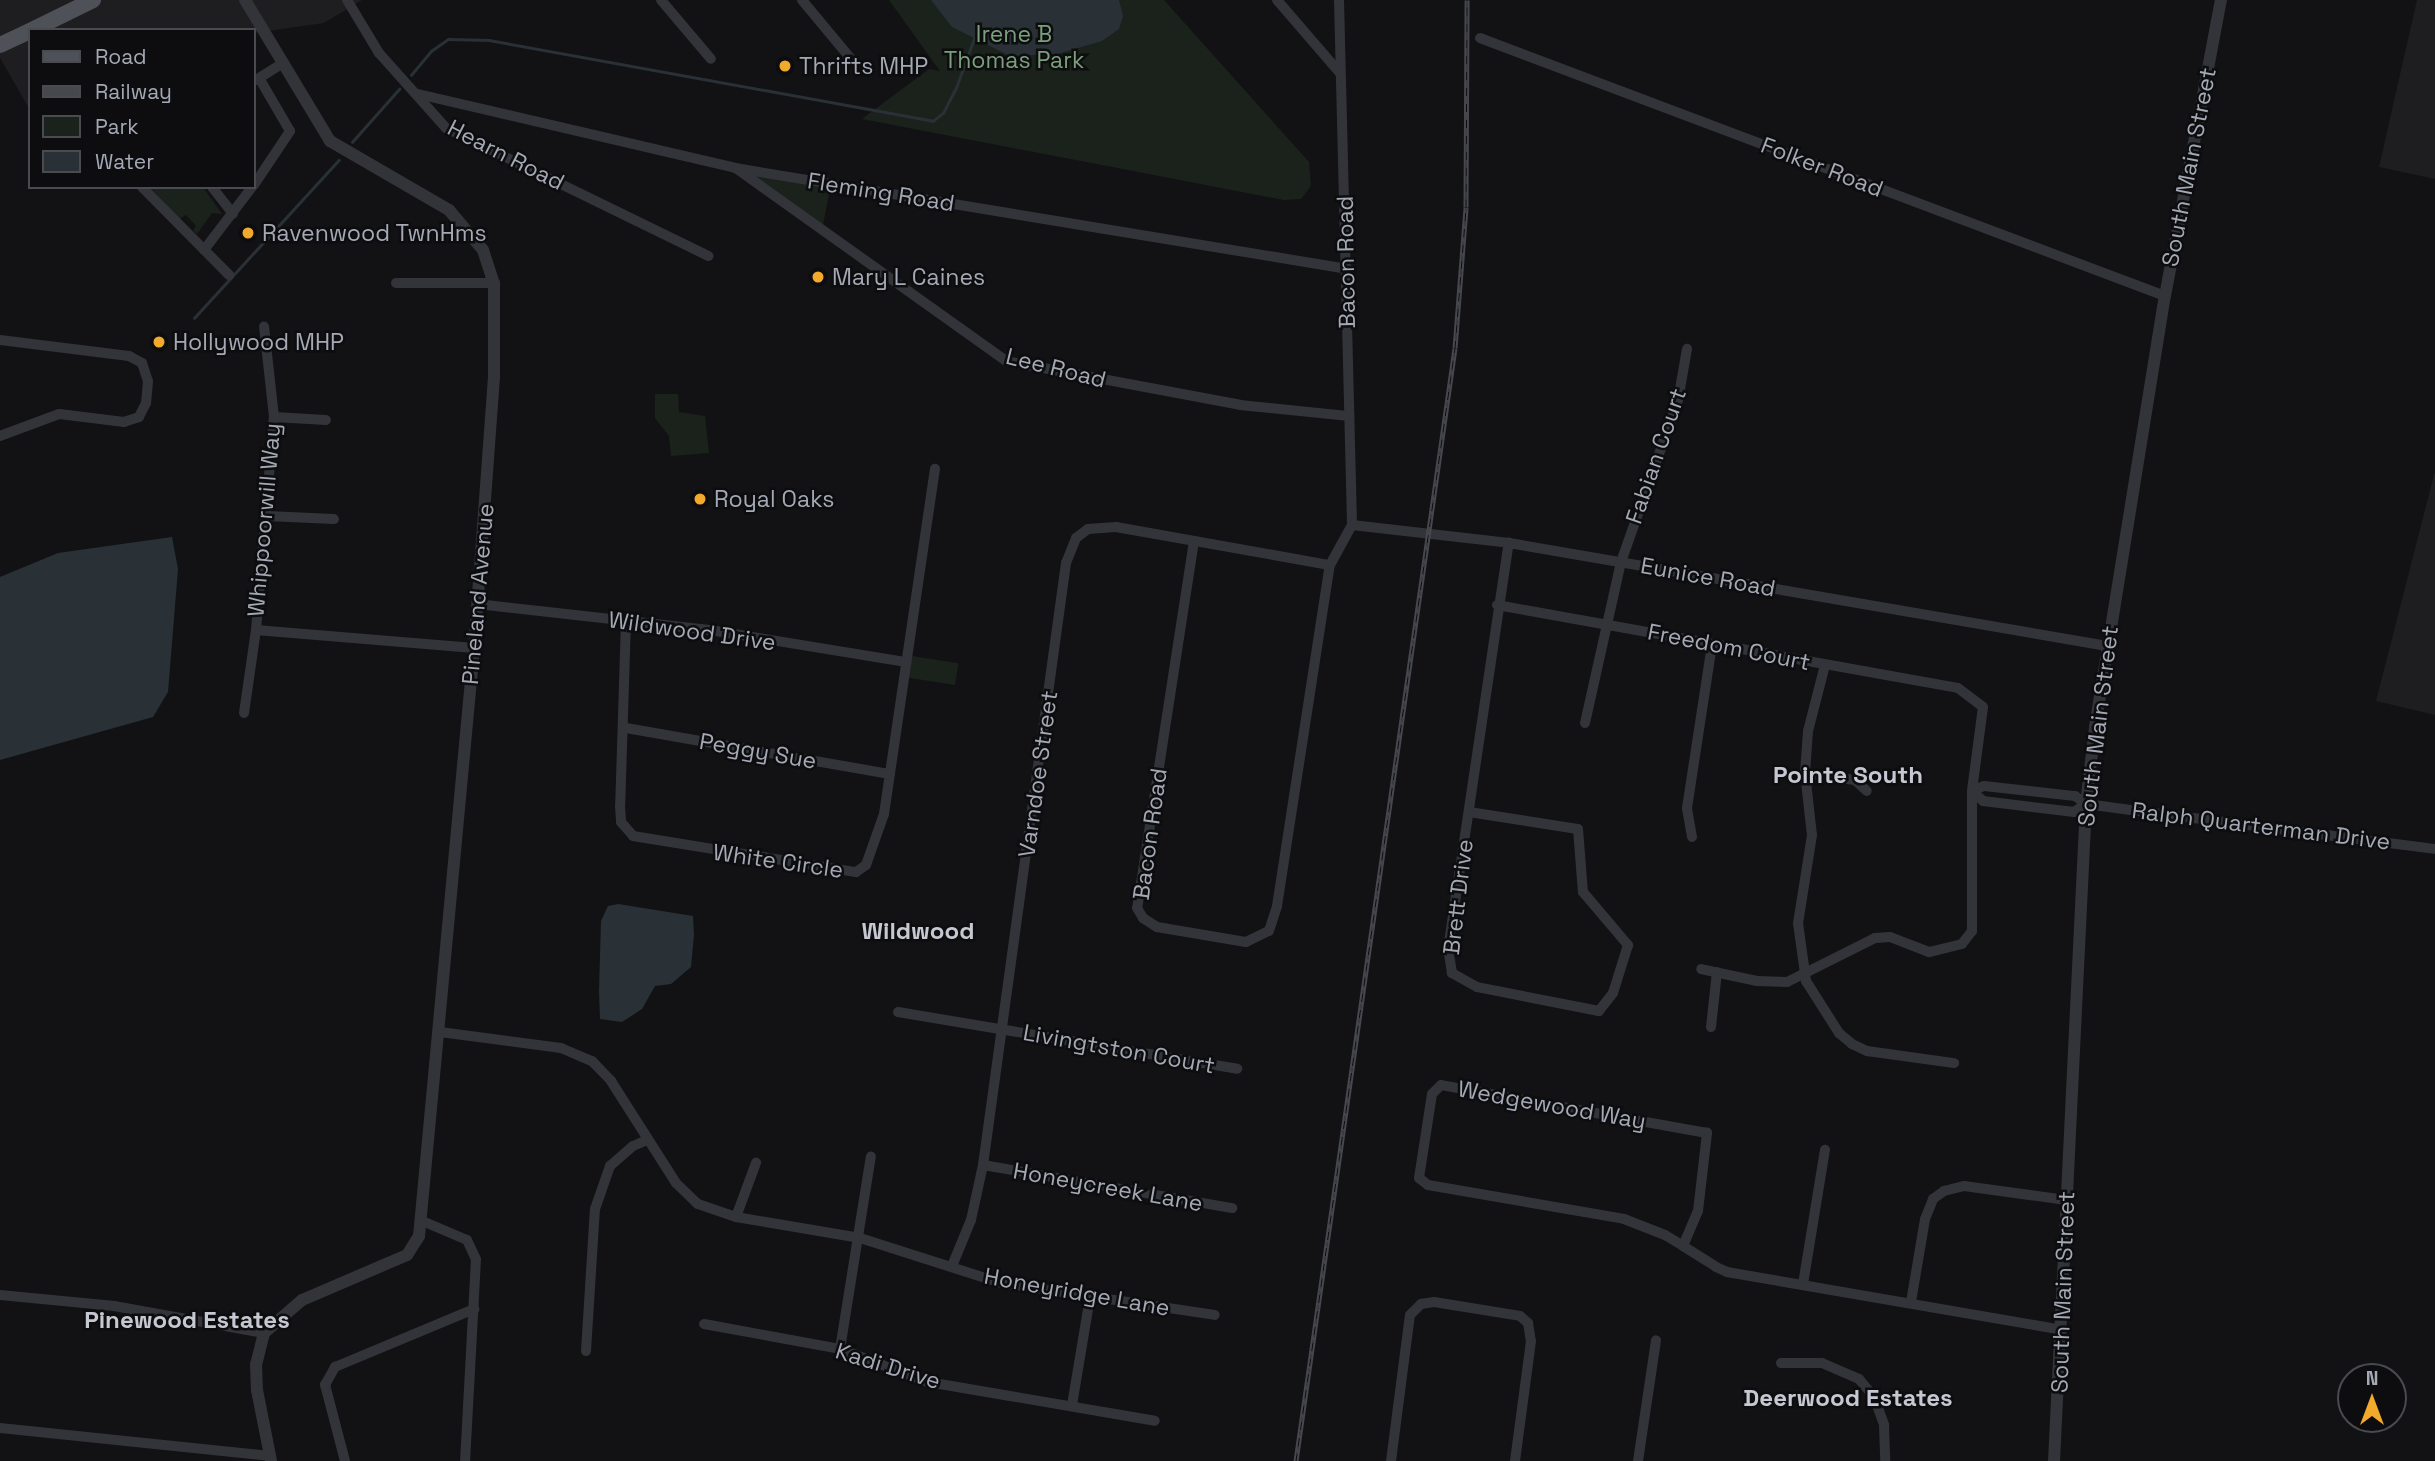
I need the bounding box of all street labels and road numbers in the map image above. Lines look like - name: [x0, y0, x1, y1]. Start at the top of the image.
- street label: South Main Street: [2156, 65, 2222, 269]
- street label: Hearn Road: [443, 114, 569, 196]
- street label: Folker Road: [1757, 131, 1887, 203]
- street label: Fleming Road: [806, 167, 956, 217]
- street label: Bacon Road: [1331, 195, 1361, 329]
- street label: Lee Road: [1003, 342, 1109, 394]
- street label: Fabian Court: [1620, 385, 1692, 527]
- street label: Whippoorwill Way: [242, 422, 286, 618]
- street label: Pineland Avenue: [456, 502, 500, 686]
- street label: Eunice Road: [1638, 552, 1778, 602]
- street label: Wildwood Drive: [607, 606, 777, 656]
- street label: Freedom Court: [1645, 618, 1813, 676]
- street label: South Main Street: [2072, 624, 2124, 828]
- street label: Varndoe Street: [1013, 689, 1063, 859]
- street label: Peggy Sue: [697, 727, 819, 775]
- street label: Bacon Road: [1127, 766, 1173, 902]
- street label: Ralph Quarterman Drive: [2130, 796, 2392, 856]
- street label: White Circle: [711, 838, 845, 884]
- street label: Brett Drive: [1437, 838, 1479, 956]
- street label: Livingtston Court: [1021, 1019, 1217, 1079]
- street label: Wedgewood Way: [1456, 1075, 1648, 1135]
- street label: Honeycreek Lane: [1011, 1157, 1205, 1217]
- street label: South Main Street: [2046, 1191, 2080, 1393]
- street label: Honeyridge Lane: [982, 1262, 1172, 1322]
- street label: Kadi Drive: [832, 1337, 944, 1395]

